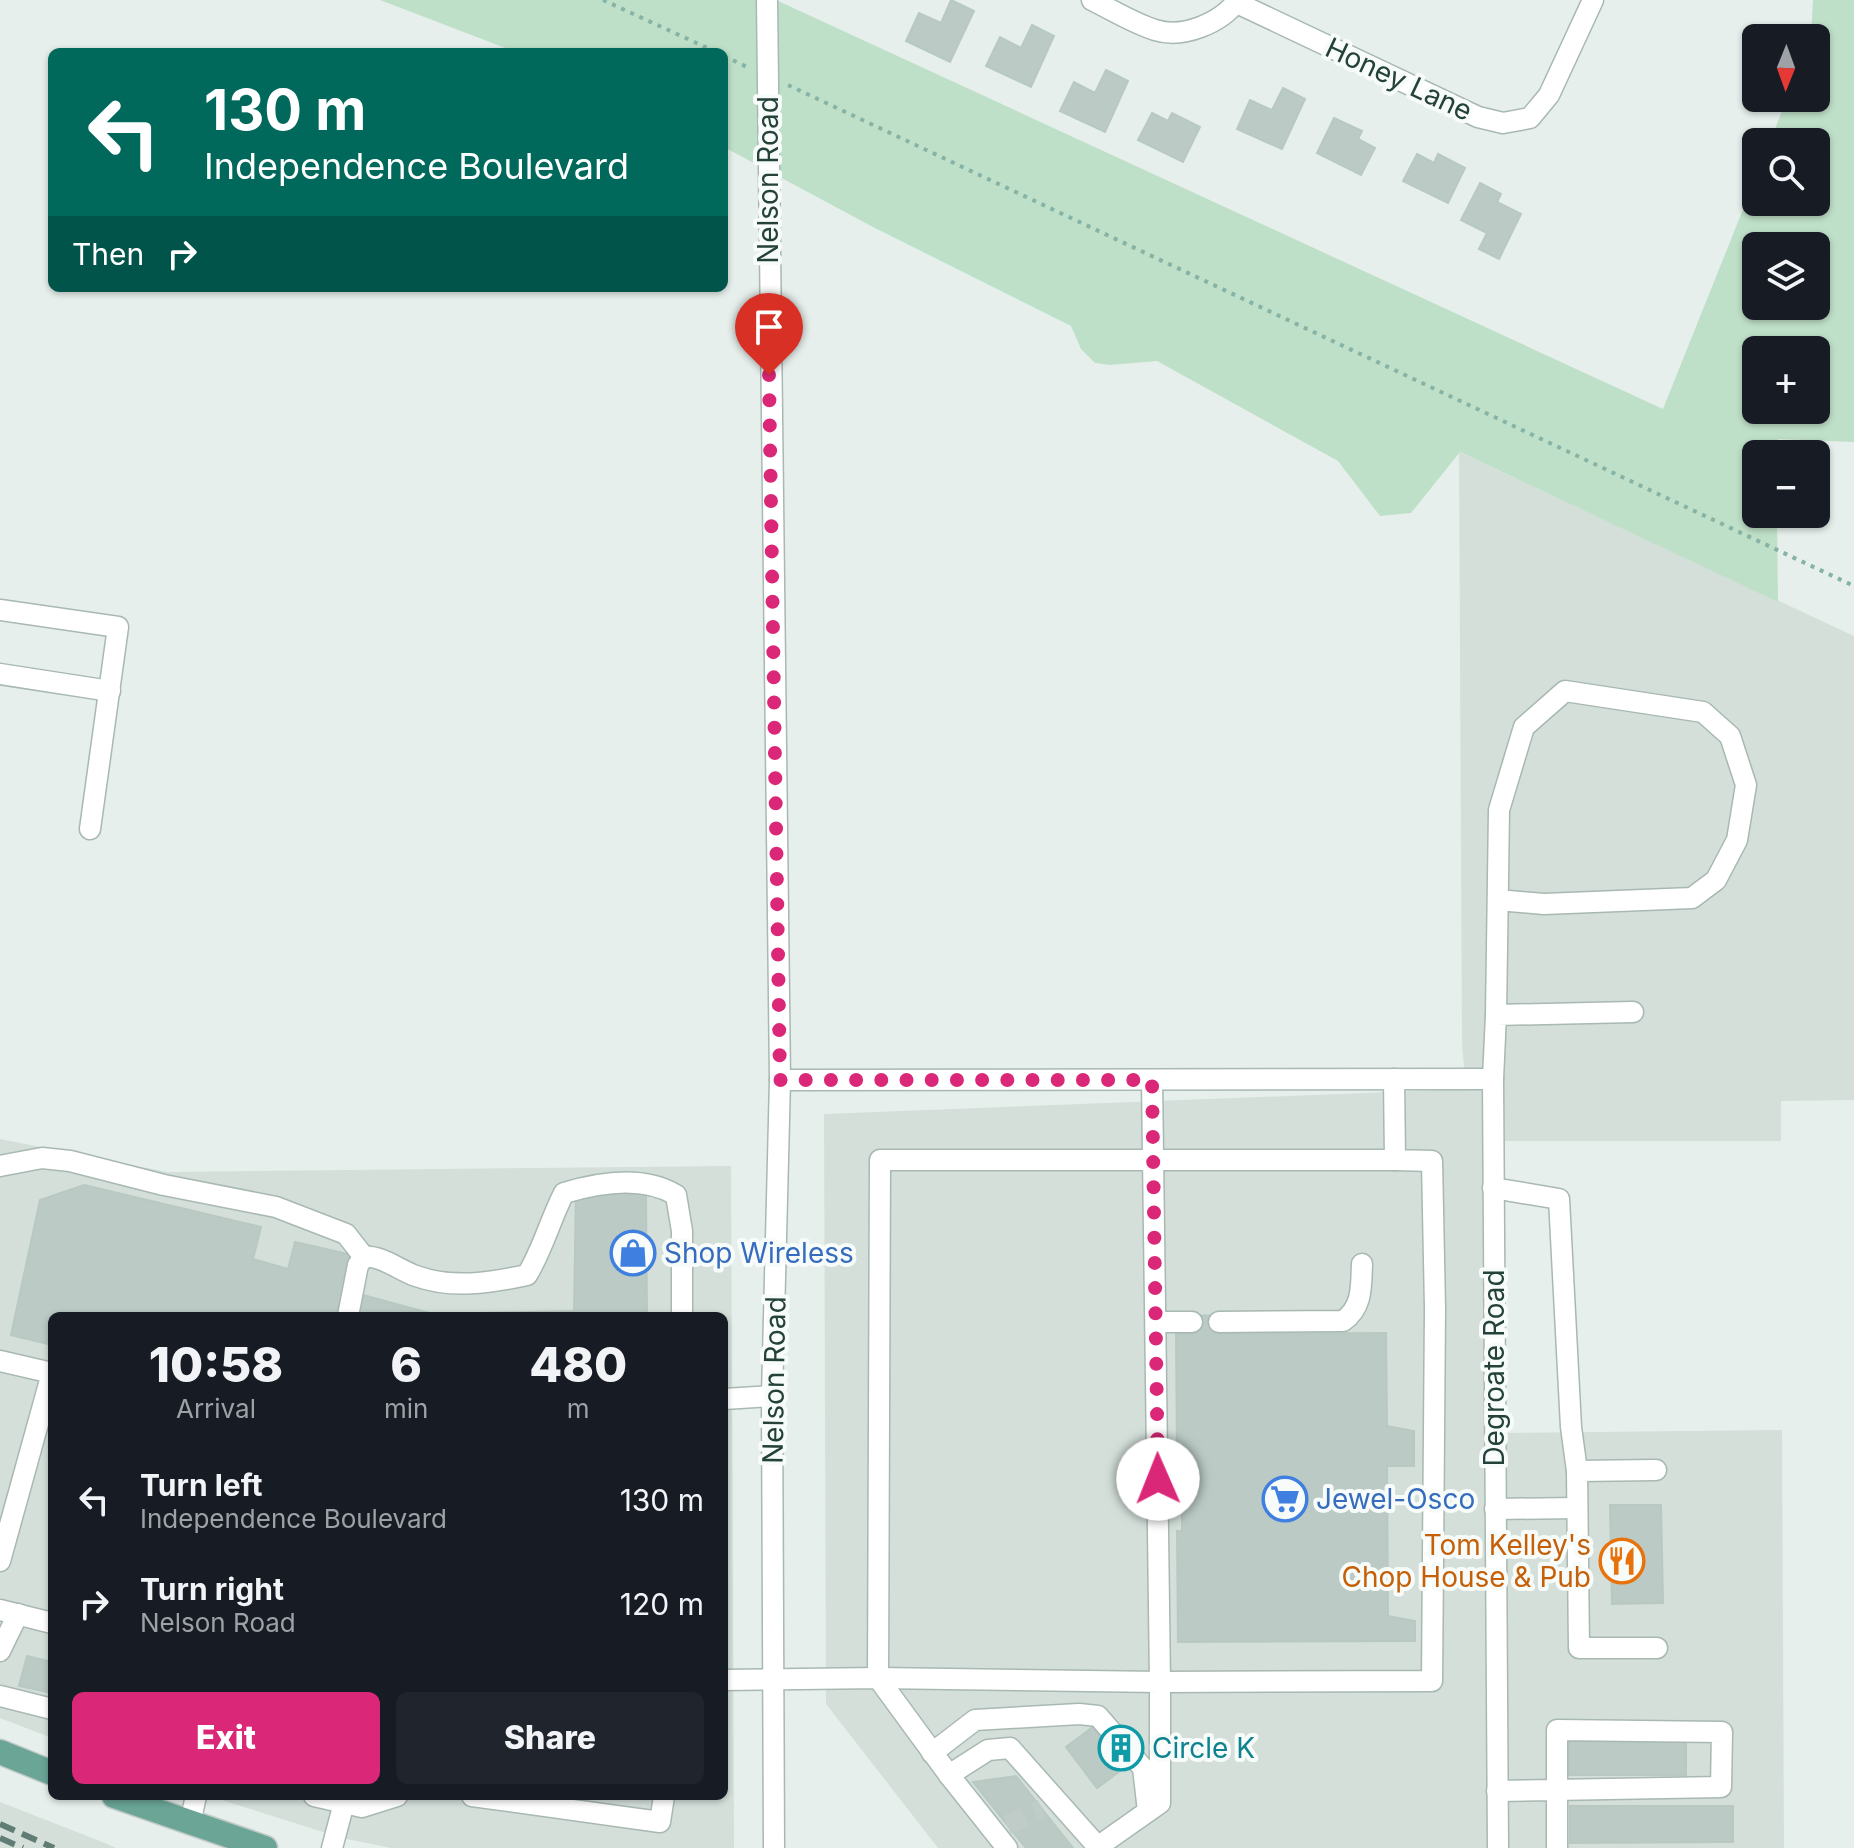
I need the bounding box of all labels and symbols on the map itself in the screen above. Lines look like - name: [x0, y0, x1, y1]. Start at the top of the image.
- north arrow: [1742, 24, 1830, 112]
- street label: Honey Lane: [1320, 30, 1478, 128]
- street label: Nelson Road: [751, 96, 785, 264]
- pin: [735, 293, 803, 375]
- shop icon: Shop Wireless: [609, 1229, 657, 1277]
- place label: Shop Wireless: [664, 1236, 854, 1270]
- street label: Degroate Road: [1477, 1269, 1511, 1467]
- street label: Nelson Road: [756, 1296, 792, 1464]
- position arrow: [1116, 1437, 1200, 1521]
- supermarket icon: Jewel-Osco: [1261, 1475, 1309, 1523]
- place label: Jewel-Osco: [1316, 1482, 1475, 1516]
- place label: Tom Kelley's Chop House & Pub: [1342, 1528, 1591, 1594]
- restaurant icon: Tom Kelley's Chop House & Pub: [1598, 1537, 1646, 1585]
- building icon: Circle K: [1097, 1724, 1145, 1772]
- place label: Circle K: [1152, 1731, 1255, 1765]

